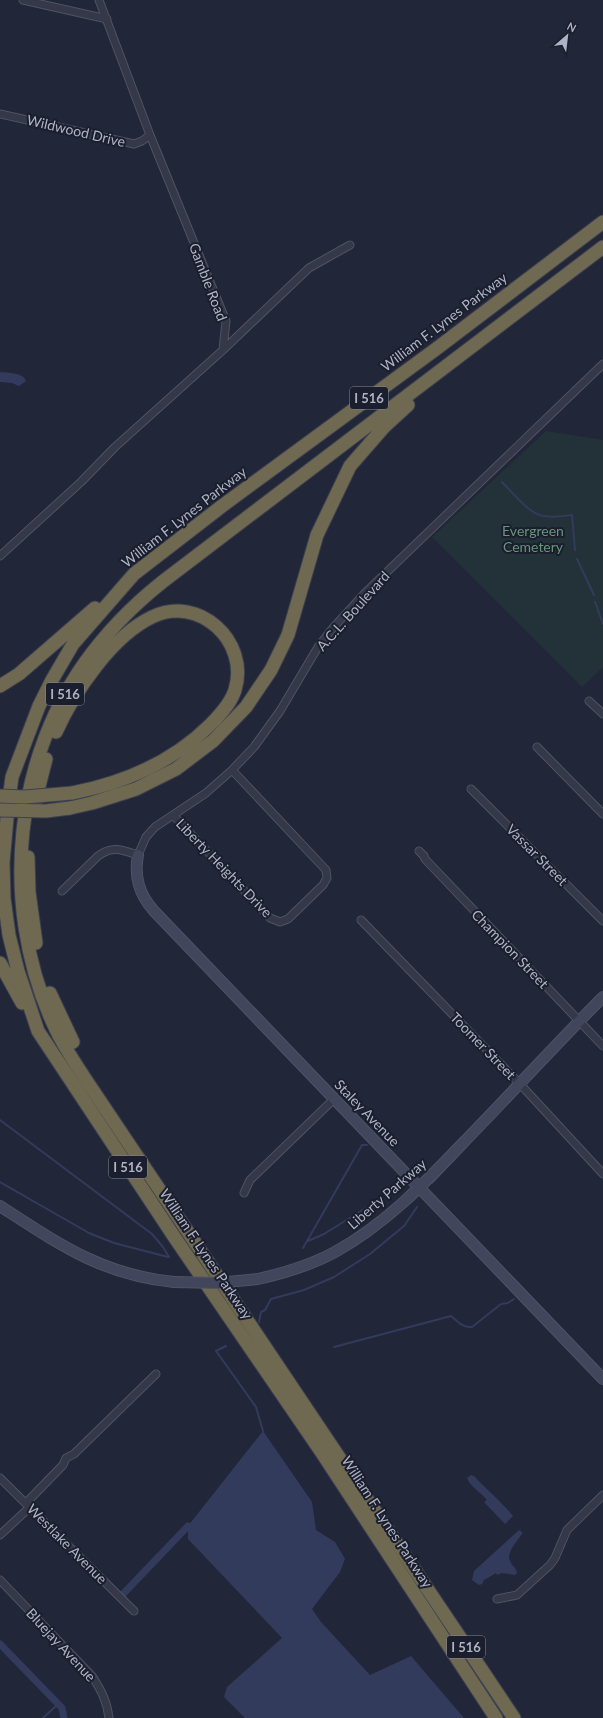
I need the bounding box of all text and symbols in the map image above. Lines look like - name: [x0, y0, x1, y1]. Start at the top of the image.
- north arrow: [547, 16, 587, 56]
- text: N: [565, 19, 579, 34]
- street label: Wildwood Drive: [25, 111, 127, 150]
- street label: Gamble Road: [186, 241, 231, 323]
- street label: William F. Lynes Parkway: [377, 268, 511, 375]
- road number: I 516: [350, 387, 388, 409]
- street label: William F. Lynes Parkway: [118, 462, 250, 571]
- park label: Evergreen Cemetery: [502, 522, 564, 555]
- street label: A.C.L. Boulevard: [312, 567, 393, 654]
- road number: I 516: [46, 683, 84, 705]
- street label: Liberty Heights Drive: [173, 815, 276, 921]
- street label: Vassar Street: [503, 820, 572, 889]
- street label: Champion Street: [468, 906, 552, 992]
- street label: Toomer Street: [447, 1009, 520, 1083]
- street label: Staley Avenue: [331, 1076, 403, 1150]
- street label: Liberty Parkway: [344, 1154, 430, 1232]
- road number: I 516: [109, 1156, 147, 1178]
- street label: William F. Lynes Parkway: [156, 1185, 257, 1323]
- street label: William F. Lynes Parkway: [338, 1453, 437, 1591]
- street label: Westlake Avenue: [24, 1500, 111, 1587]
- street label: Bluejay Avenue: [23, 1605, 100, 1685]
- road number: I 516: [447, 1636, 485, 1658]

